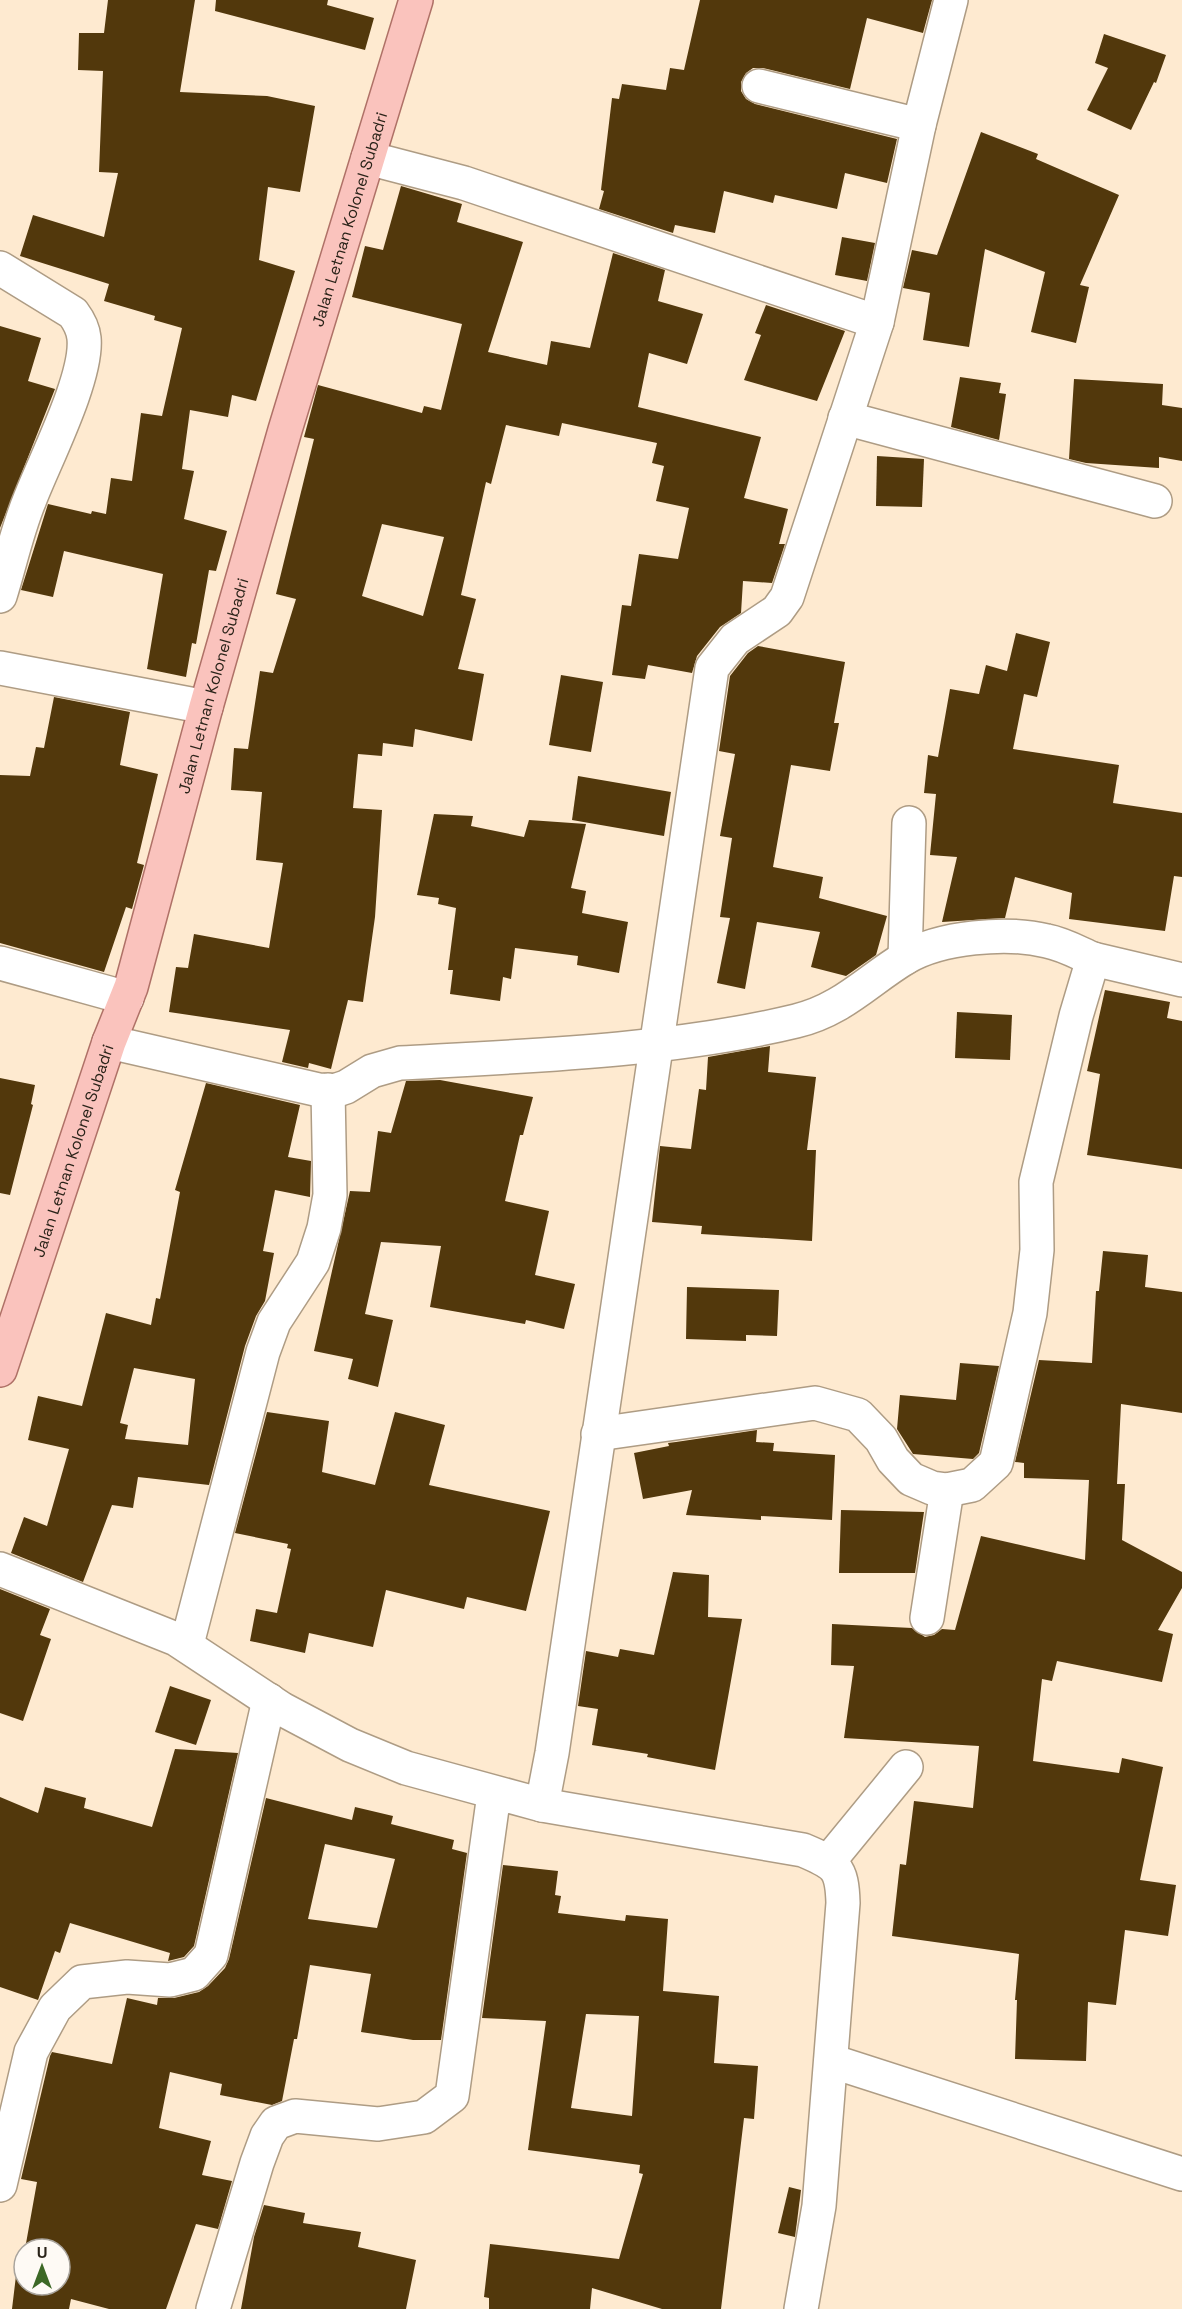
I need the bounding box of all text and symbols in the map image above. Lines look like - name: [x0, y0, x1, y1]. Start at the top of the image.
- street label: Jalan Letnan Kolonel Subadri: [307, 110, 392, 329]
- street label: Jalan Letnan Kolonel Subadri: [173, 575, 253, 796]
- street label: Jalan Letnan Kolonel Subadri: [28, 1042, 118, 1260]
- north arrow: [12, 2237, 72, 2297]
- text: U: [37, 2242, 47, 2263]

